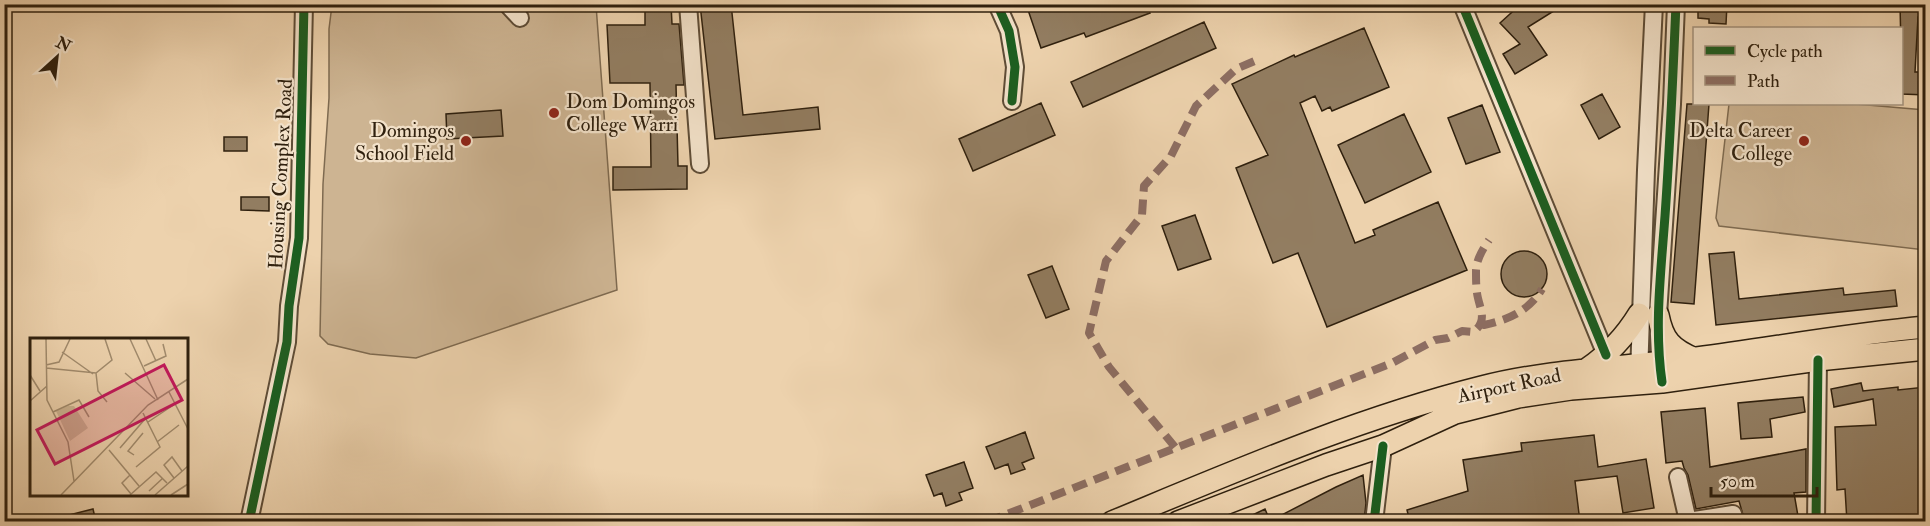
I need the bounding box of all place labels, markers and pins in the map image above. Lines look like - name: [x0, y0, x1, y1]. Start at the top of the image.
- place label: Dom Domingos College Warri: [566, 89, 695, 137]
- marker: Dom Domingos College Warri: [547, 106, 561, 120]
- place label: Domingos School Field: [355, 118, 454, 166]
- place label: Delta Career College: [1689, 118, 1793, 166]
- marker: Domingos School Field: [459, 134, 473, 148]
- marker: Delta Career College: [1797, 134, 1811, 148]

